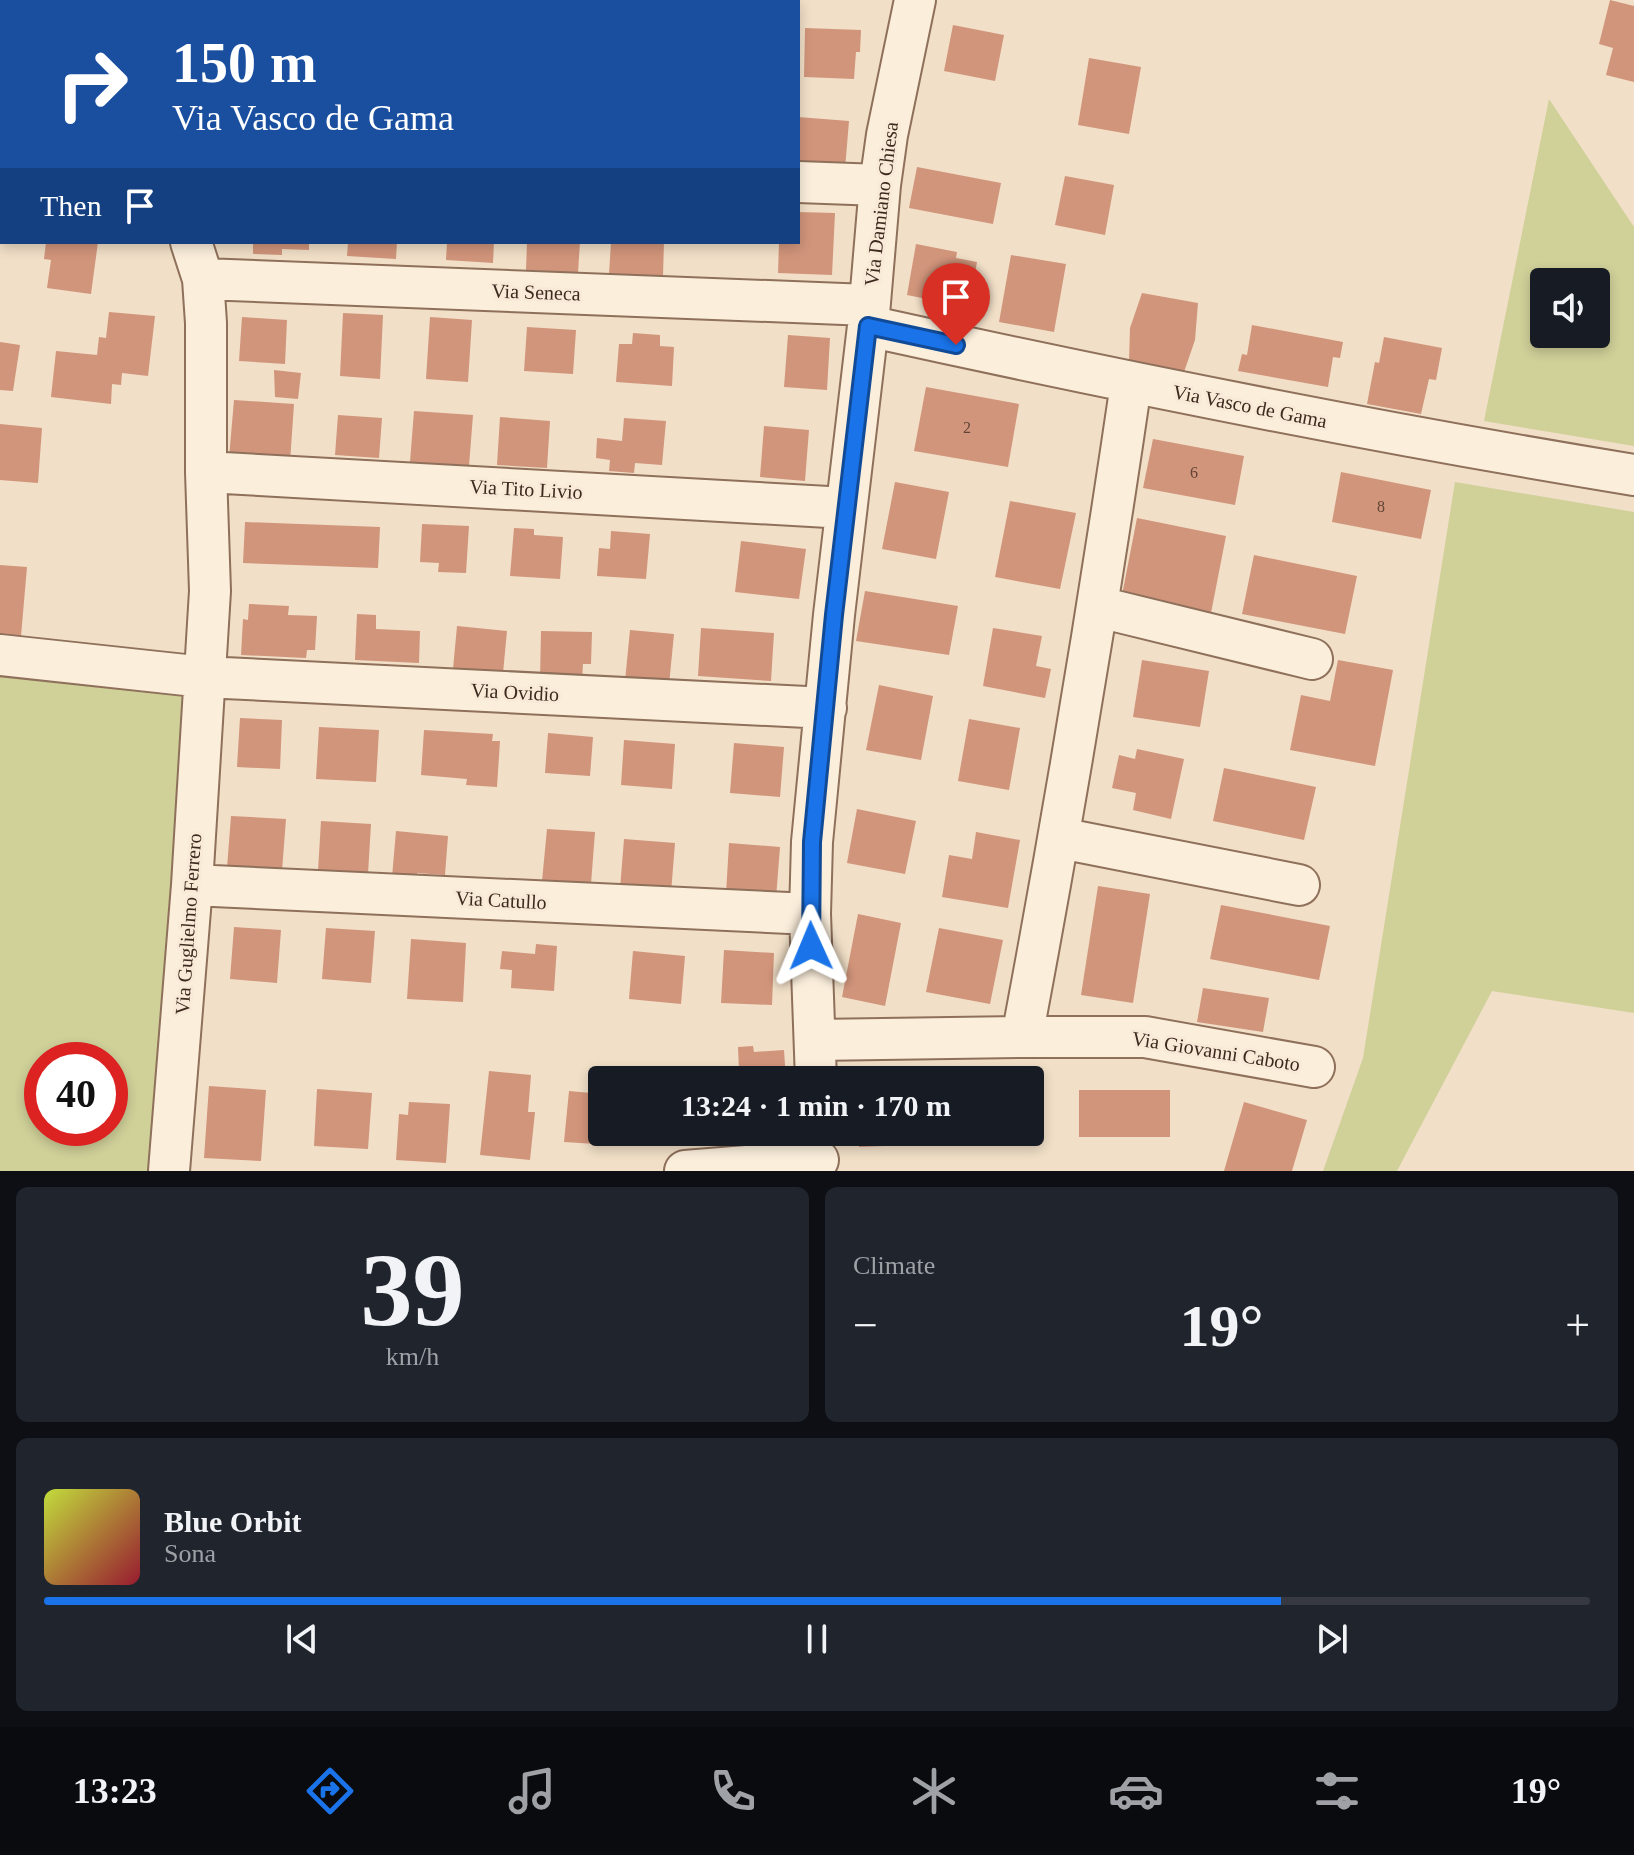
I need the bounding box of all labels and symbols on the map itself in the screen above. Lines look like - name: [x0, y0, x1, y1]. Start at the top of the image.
- street label: Via Damiano Chiesa: [860, 120, 902, 287]
- pin: [922, 263, 990, 345]
- street label: Via Seneca: [491, 279, 581, 305]
- street label: Via Vasco de Gama: [1171, 380, 1329, 432]
- house number: 2: [963, 419, 971, 436]
- house number: 6: [1190, 464, 1198, 481]
- street label: Via Tito Livio: [469, 475, 583, 503]
- house number: 8: [1377, 498, 1385, 515]
- street label: Via Ovidio: [470, 679, 560, 705]
- street label: Via Guglielmo Ferrero: [171, 832, 206, 1016]
- street label: Via Catullo: [455, 887, 547, 913]
- position arrow: [769, 904, 853, 988]
- street label: Via Giovanni Caboto: [1130, 1027, 1302, 1075]
- speed limit sign: 40: [24, 1042, 128, 1146]

